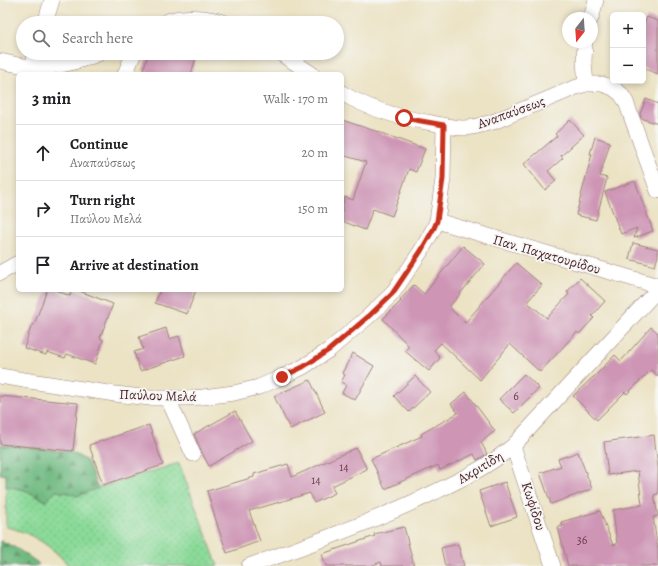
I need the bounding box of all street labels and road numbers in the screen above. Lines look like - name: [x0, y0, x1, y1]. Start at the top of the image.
- street label: Αναπαύσεως: [474, 91, 548, 134]
- street label: Παν. Παχατουρίδου: [491, 230, 603, 279]
- street label: Παύλου Μελά: [119, 385, 198, 406]
- street label: Ακριτίδη: [453, 446, 506, 489]
- street label: Κωφίδου: [517, 479, 550, 533]

